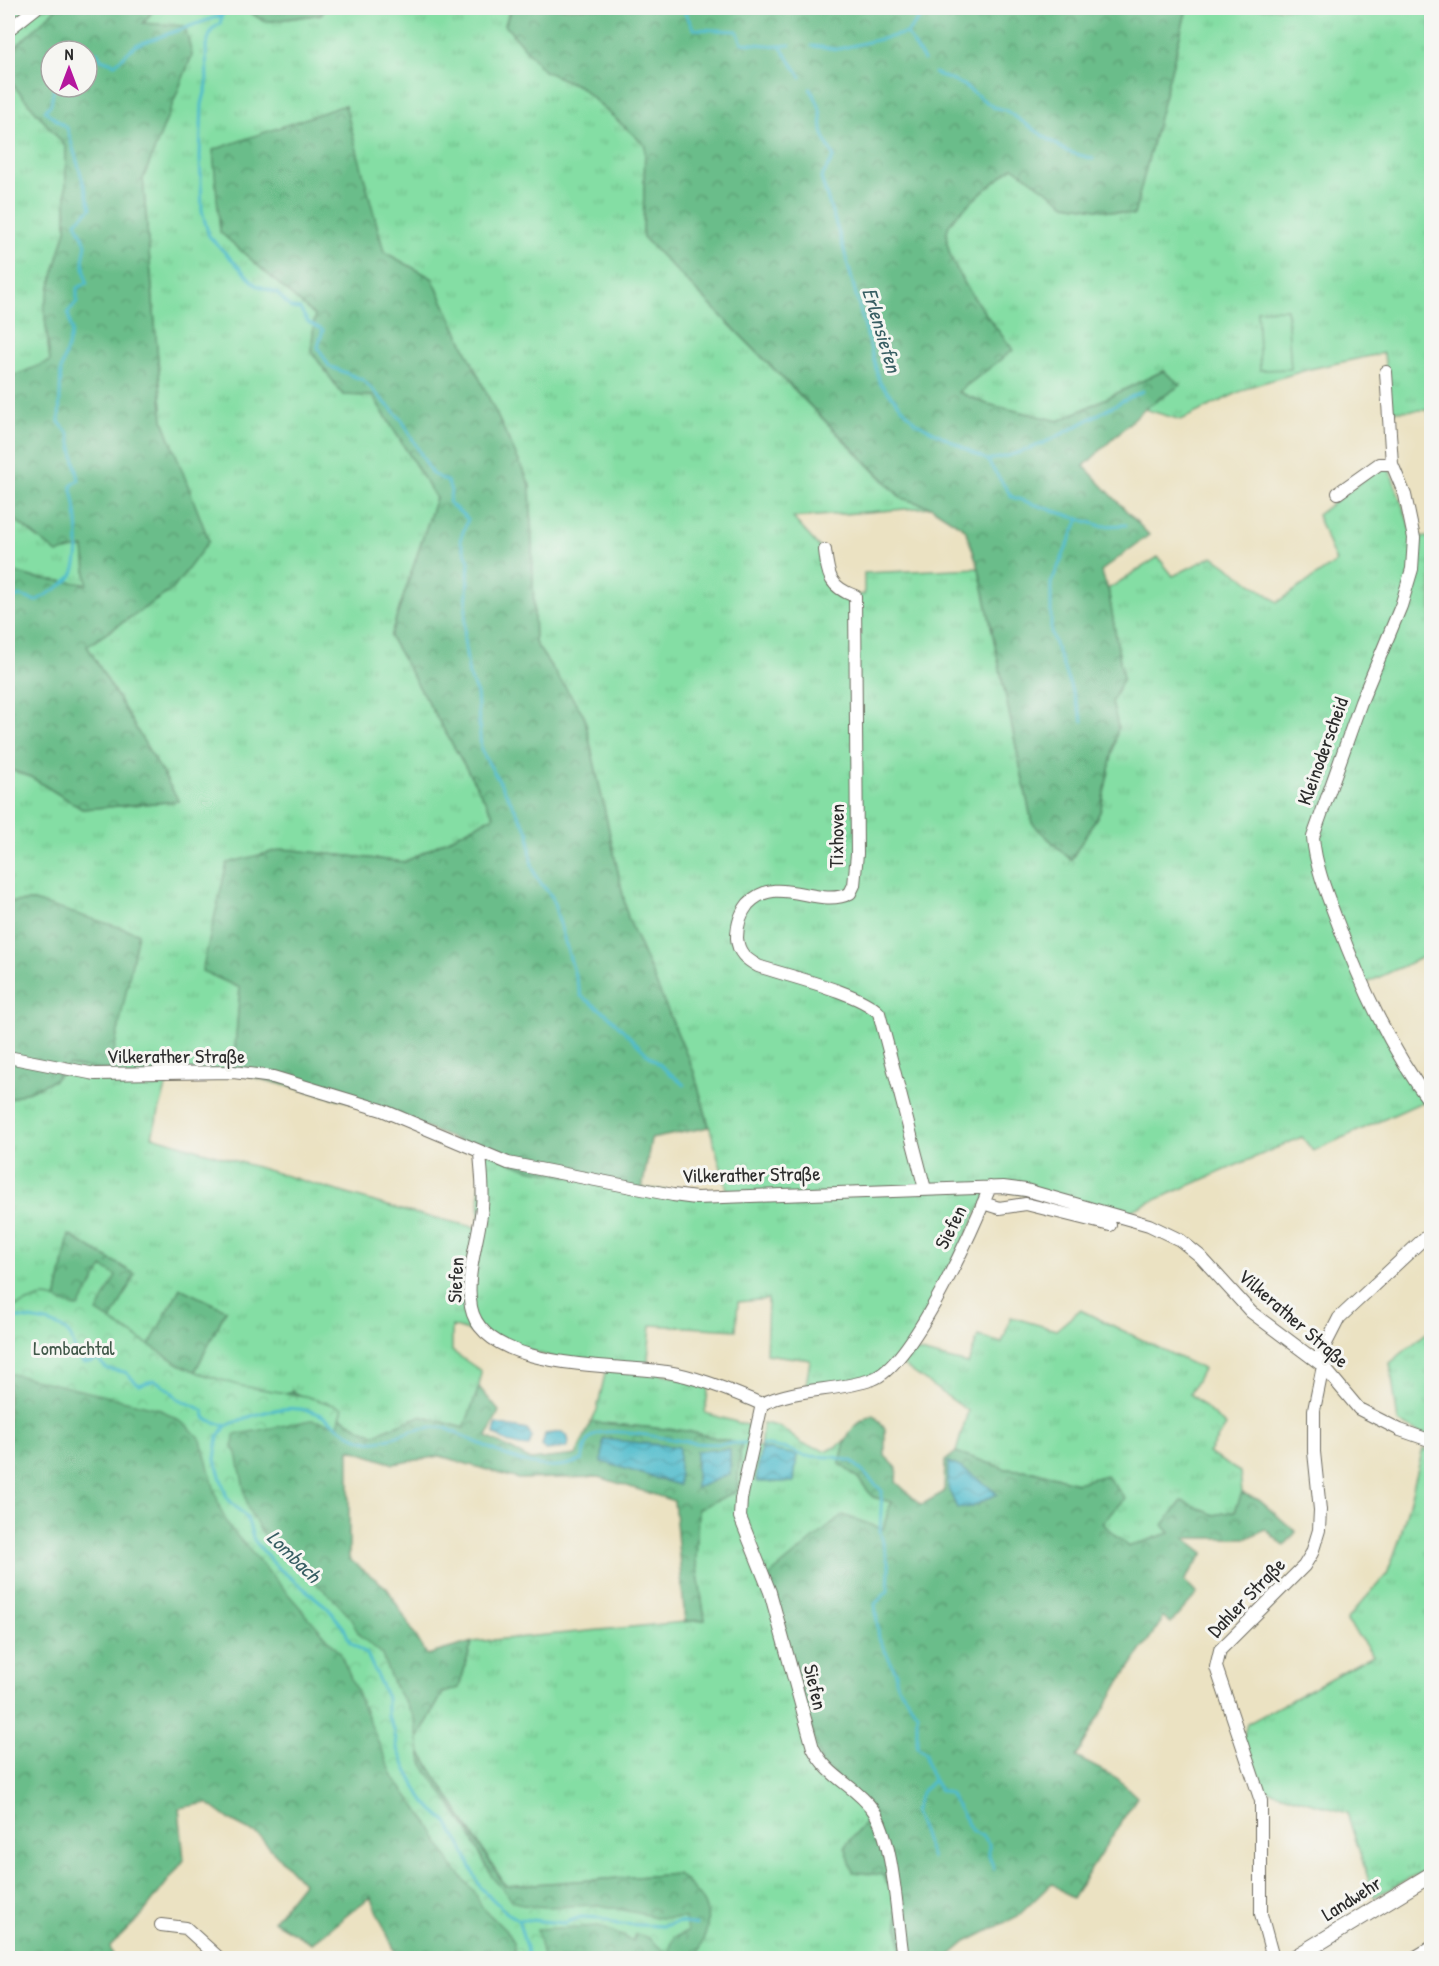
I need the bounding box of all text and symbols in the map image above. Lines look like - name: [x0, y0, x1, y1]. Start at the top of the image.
- north arrow: [39, 39, 99, 99]
- text: N: [65, 43, 74, 65]
- water label: Erlensiefen: [855, 284, 909, 377]
- street label: Kleinoderscheid: [1290, 693, 1354, 809]
- street label: Tixhoven: [822, 804, 850, 868]
- street label: Vilkerather Straße: [107, 1042, 245, 1069]
- street label: Vilkerather Straße: [682, 1159, 821, 1189]
- street label: Siefen: [928, 1200, 972, 1254]
- street label: Siefen: [440, 1256, 470, 1304]
- street label: Vilkerather Straße: [1233, 1262, 1355, 1374]
- park label: Lombachtal: [33, 1334, 115, 1361]
- water label: Lombach: [261, 1523, 328, 1590]
- street label: Dahler Straße: [1201, 1551, 1291, 1643]
- street label: Siefen: [798, 1662, 834, 1712]
- street label: Landwehr: [1316, 1869, 1386, 1927]

